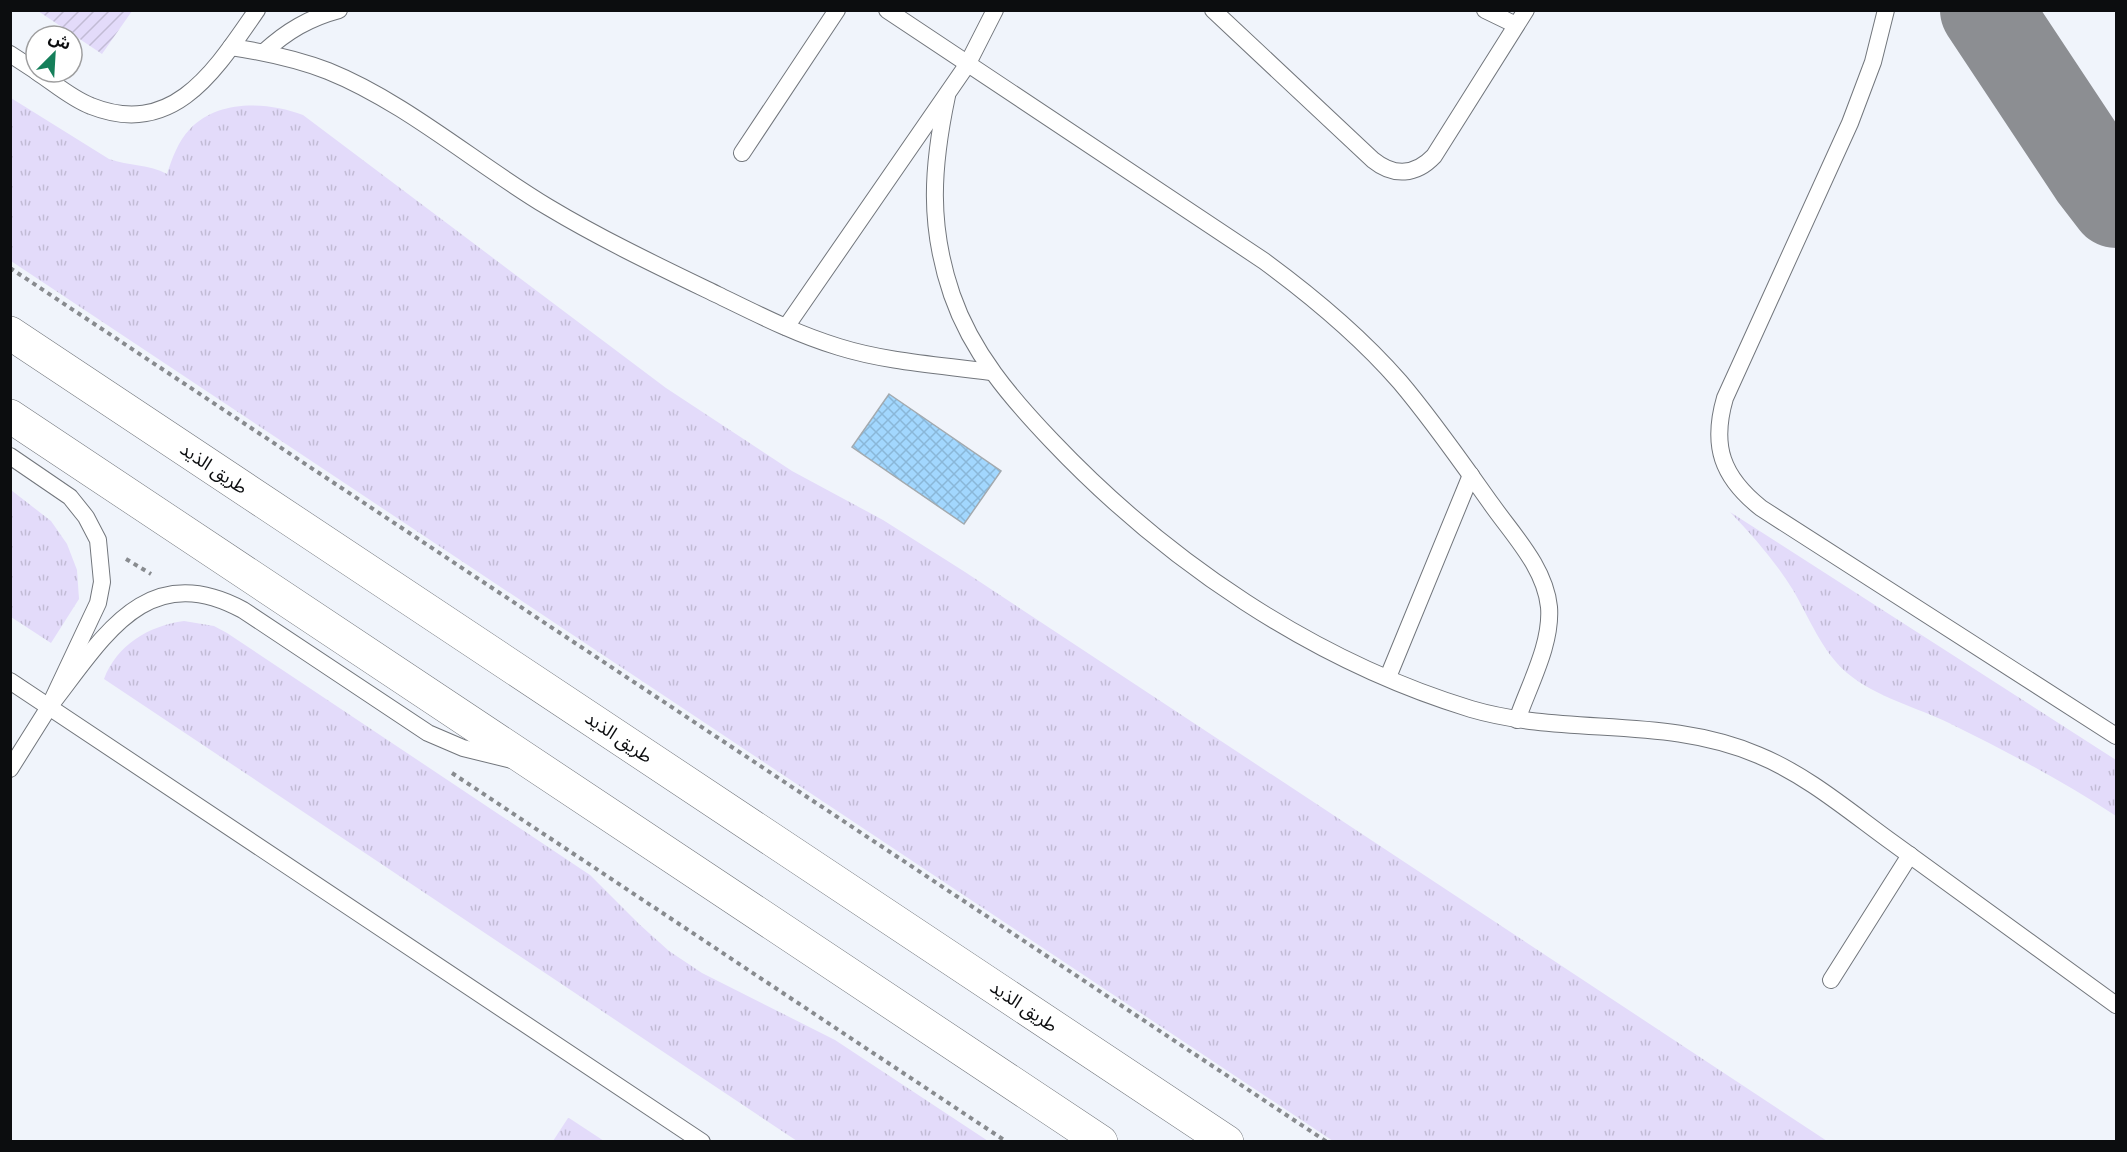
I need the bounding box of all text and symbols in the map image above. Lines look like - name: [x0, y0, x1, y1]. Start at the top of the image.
- north arrow: [24, 24, 84, 84]
- text: ش: [46, 26, 75, 55]
- street label: طريق الذيد: [175, 436, 253, 500]
- street label: طريق الذيد: [580, 705, 658, 769]
- street label: طريق الذيد: [985, 974, 1063, 1038]

